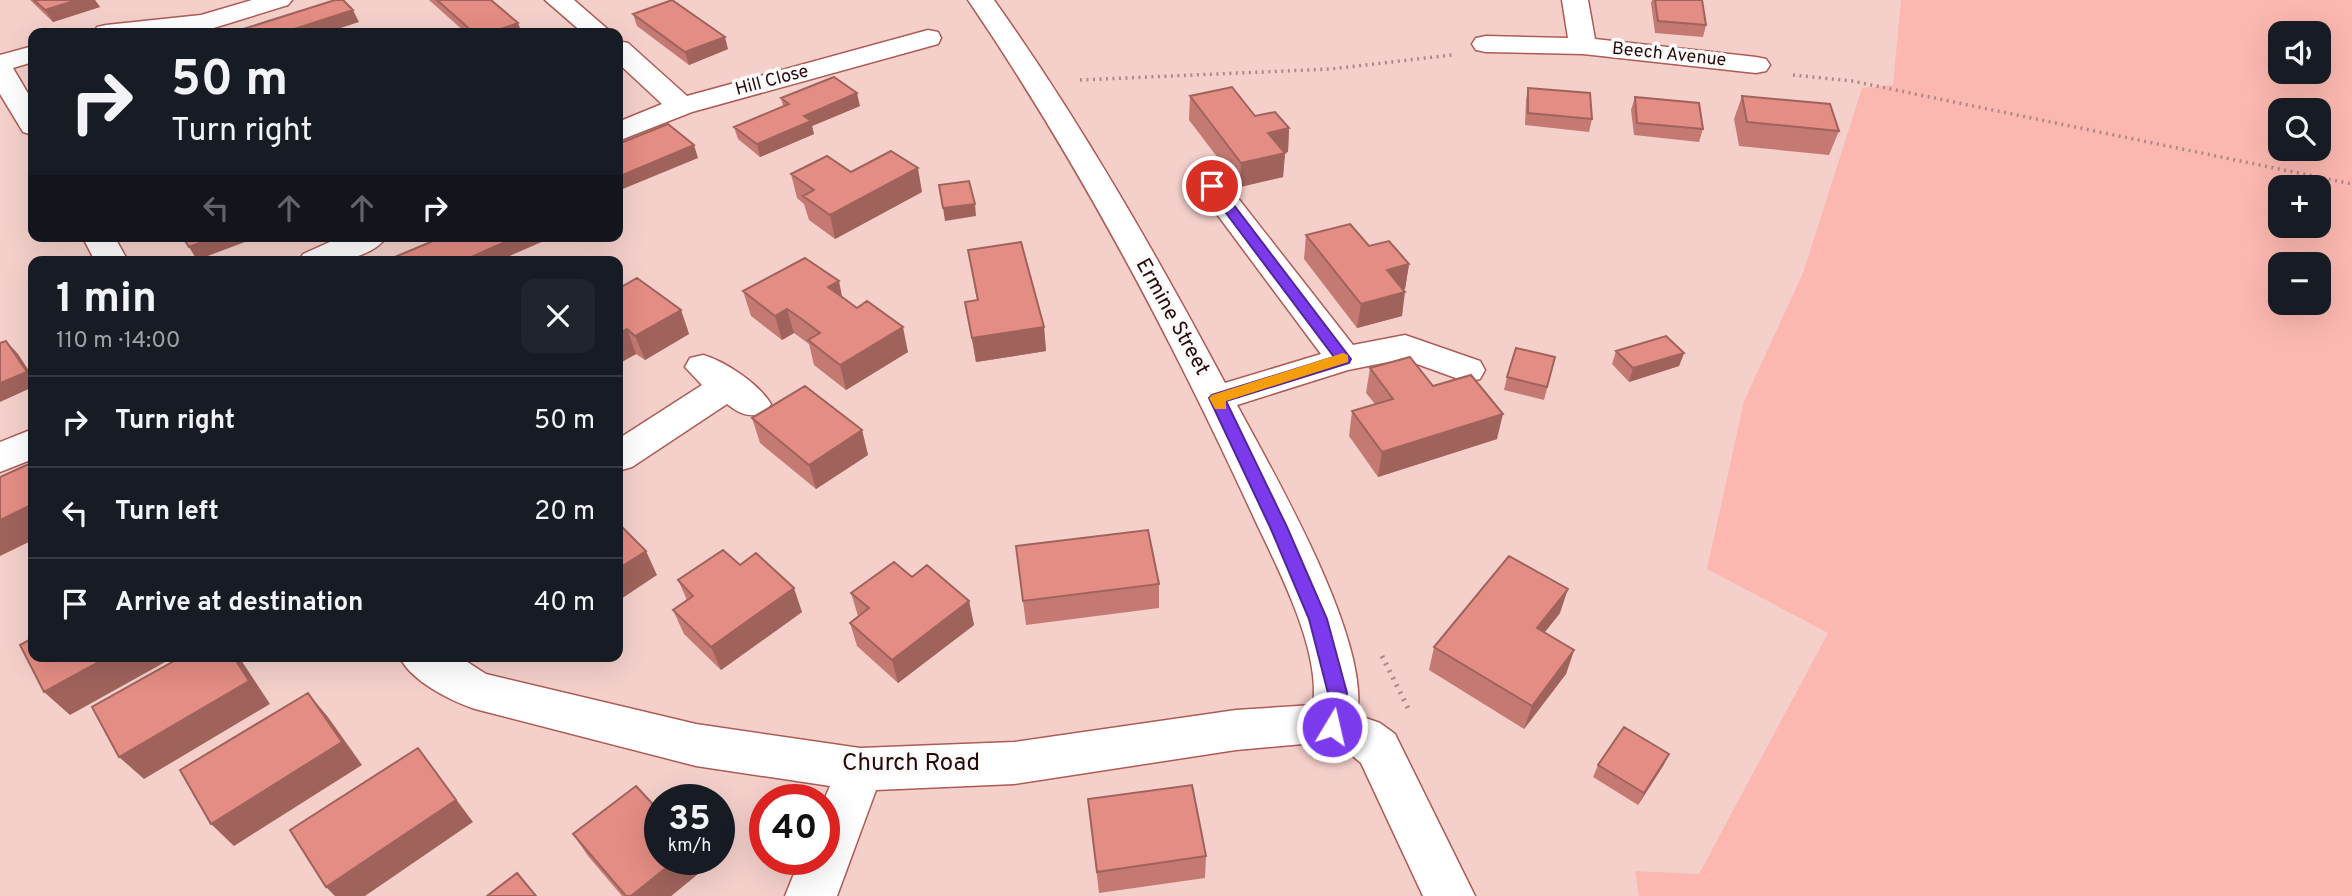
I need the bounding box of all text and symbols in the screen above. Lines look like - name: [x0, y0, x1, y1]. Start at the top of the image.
- map controls: [2268, 21, 2331, 315]
- button: sound: [2268, 21, 2331, 84]
- street label: Beech Avenue: [1611, 38, 1727, 72]
- text: 50 m: [171, 51, 288, 113]
- icon: right: [56, 56, 147, 147]
- street label: Hill Close: [733, 60, 811, 102]
- button: search: [2268, 98, 2331, 161]
- text: Turn right: [171, 112, 313, 152]
- pin: [1182, 156, 1242, 216]
- icon: arrive: [1193, 167, 1231, 205]
- button: +: [2268, 175, 2331, 238]
- icon: left: [197, 189, 235, 227]
- icon: ahead: [270, 189, 308, 227]
- icon: ahead: [343, 189, 381, 227]
- icon: right: [416, 189, 454, 227]
- button: −: [2268, 252, 2331, 315]
- street label: Ermine Street: [1129, 254, 1215, 380]
- text: 1 min: [56, 274, 157, 327]
- button: close: [521, 279, 595, 353]
- text: 110 m · 14:00: [56, 327, 181, 356]
- icon: right: [56, 403, 94, 441]
- text: Turn right: [115, 405, 235, 438]
- text: 50 m: [534, 405, 595, 438]
- icon: left: [56, 494, 94, 532]
- text: Turn left: [115, 496, 219, 529]
- text: 20 m: [534, 496, 595, 529]
- icon: arrive: [56, 585, 94, 623]
- text: Arrive at destination: [115, 587, 363, 620]
- text: 40 m: [534, 587, 595, 620]
- position arrow: [1295, 690, 1369, 764]
- street label: Church Road: [842, 749, 980, 779]
- speed limit sign: 40: [749, 784, 840, 875]
- text: 35: [668, 798, 711, 842]
- text: km/h: [668, 835, 711, 858]

